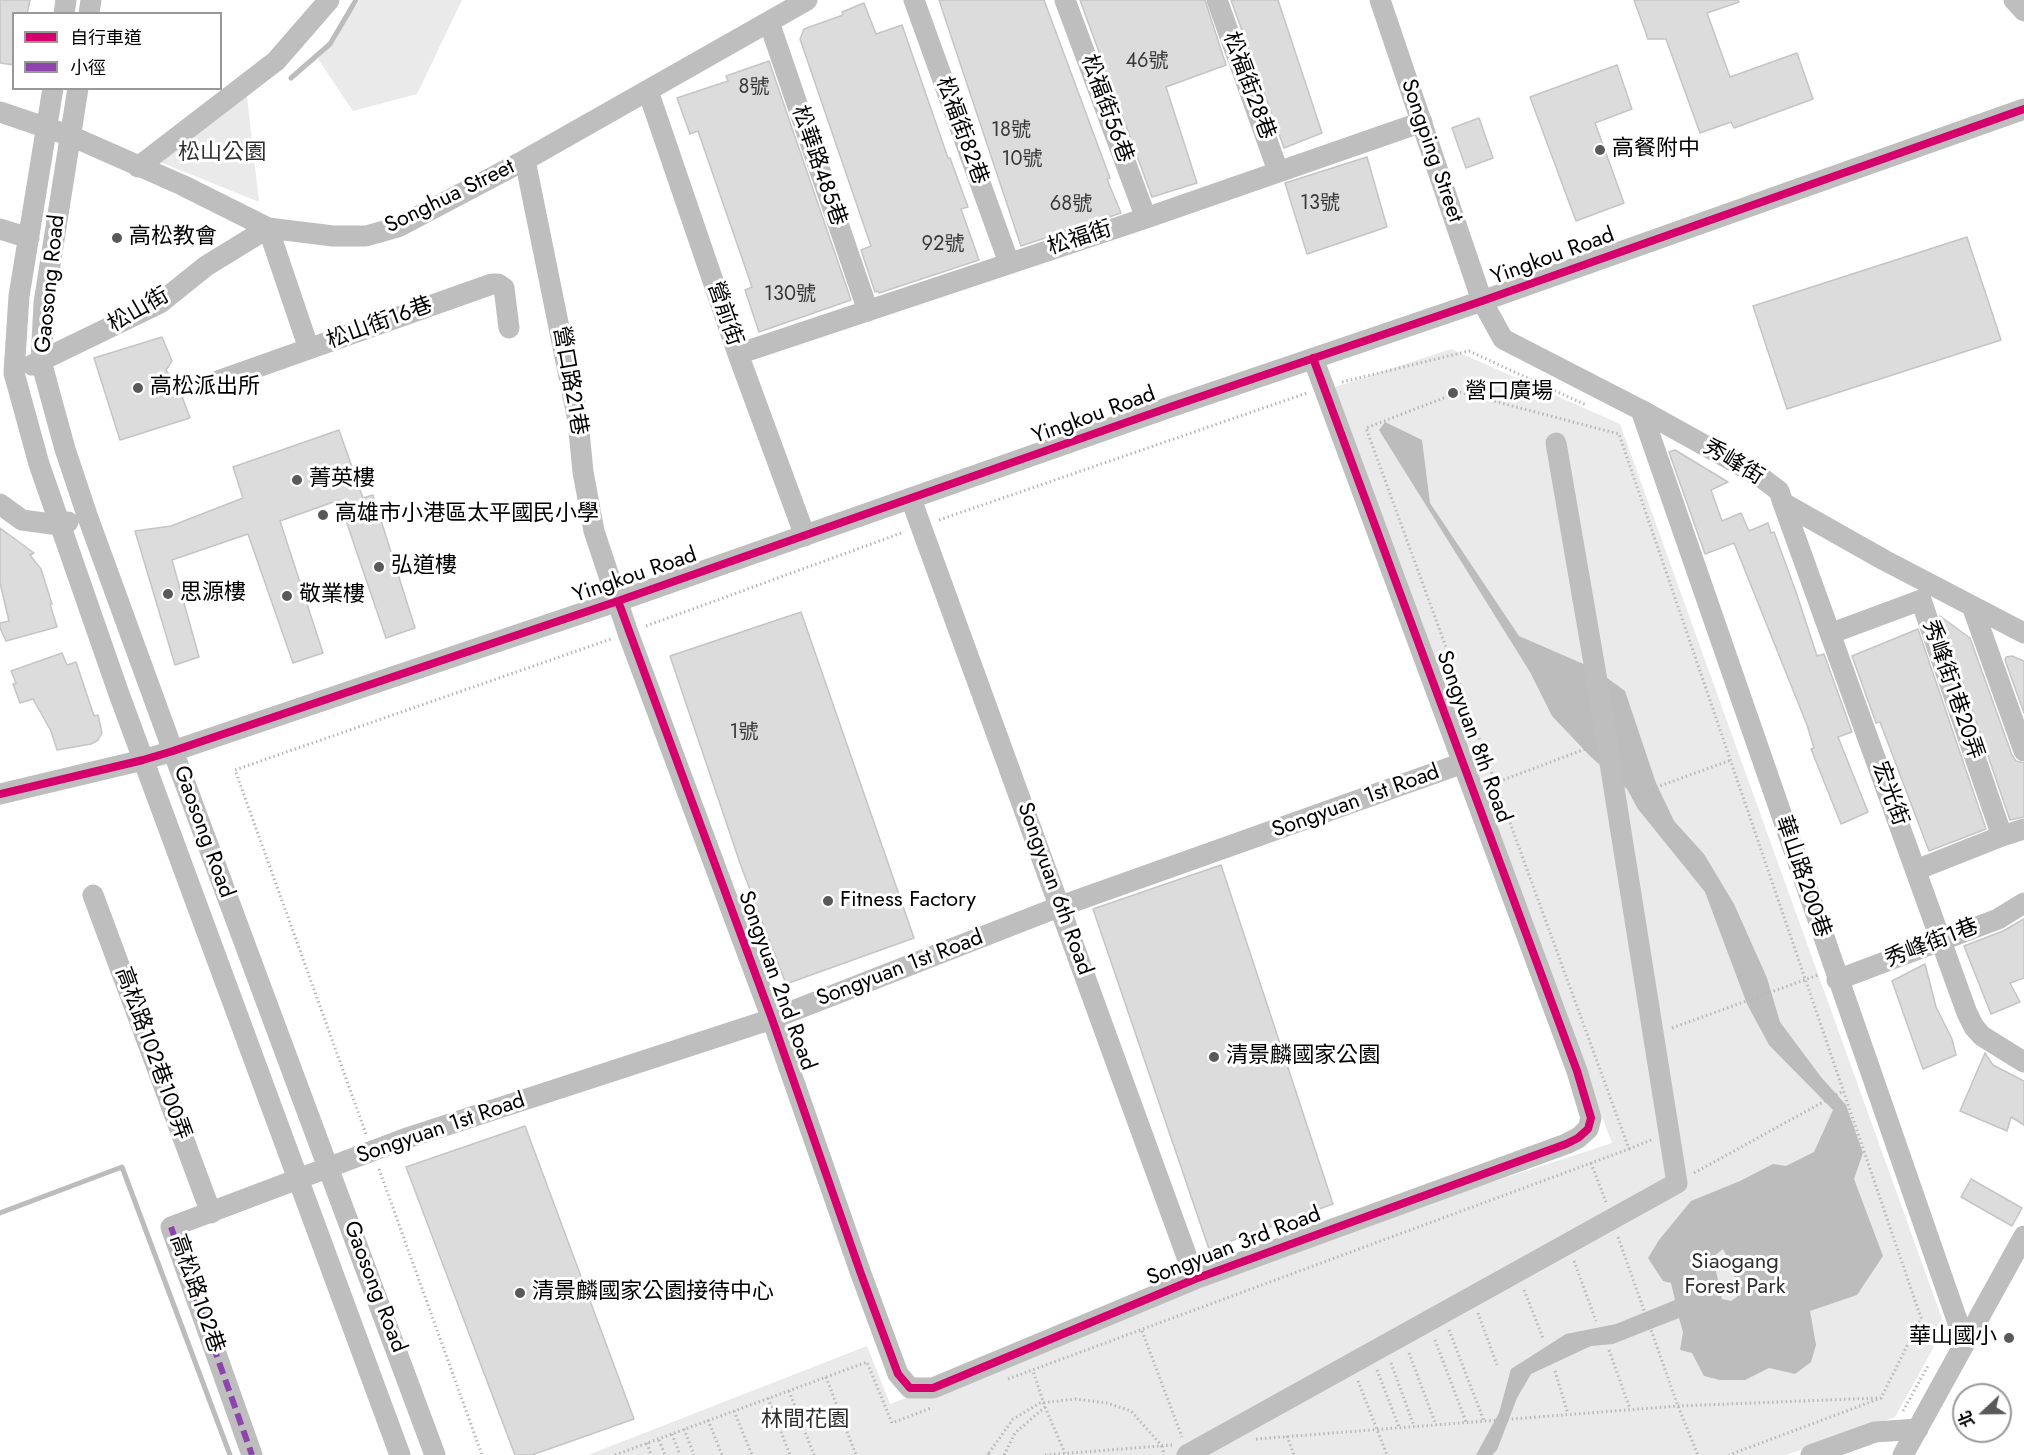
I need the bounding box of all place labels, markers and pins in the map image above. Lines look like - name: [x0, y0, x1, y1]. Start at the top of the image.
- place label: 高餐附中: [1612, 137, 1700, 163]
- marker: 高餐附中: [1593, 143, 1607, 157]
- place label: 高松教會: [129, 225, 217, 251]
- marker: 高松教會: [110, 231, 124, 245]
- place label: 高松派出所: [150, 375, 260, 401]
- place label: 營口廣場: [1465, 380, 1553, 406]
- marker: 高松派出所: [131, 381, 145, 395]
- marker: 營口廣場: [1446, 386, 1460, 400]
- place label: 菁英樓: [309, 467, 375, 493]
- marker: 菁英樓: [290, 473, 304, 487]
- place label: 高雄市小港區太平國民小學: [335, 502, 599, 528]
- marker: 高雄市小港區太平國民小學: [316, 508, 330, 522]
- place label: 弘道樓: [391, 554, 457, 580]
- marker: 弘道樓: [372, 560, 386, 574]
- place label: 思源樓: [180, 581, 246, 607]
- place label: 敬業樓: [299, 583, 365, 609]
- marker: 思源樓: [161, 587, 175, 601]
- marker: 敬業樓: [280, 589, 294, 603]
- place label: Fitness Factory: [840, 888, 976, 914]
- marker: Fitness Factory: [821, 894, 835, 908]
- place label: 清景麟國家公園: [1226, 1044, 1380, 1070]
- marker: 清景麟國家公園: [1207, 1050, 1221, 1064]
- place label: 清景麟國家公園接待中心: [532, 1280, 774, 1306]
- marker: 清景麟國家公園接待中心: [513, 1286, 527, 1300]
- place label: 華山國小: [1909, 1325, 1997, 1351]
- marker: 華山國小: [2002, 1331, 2016, 1345]

